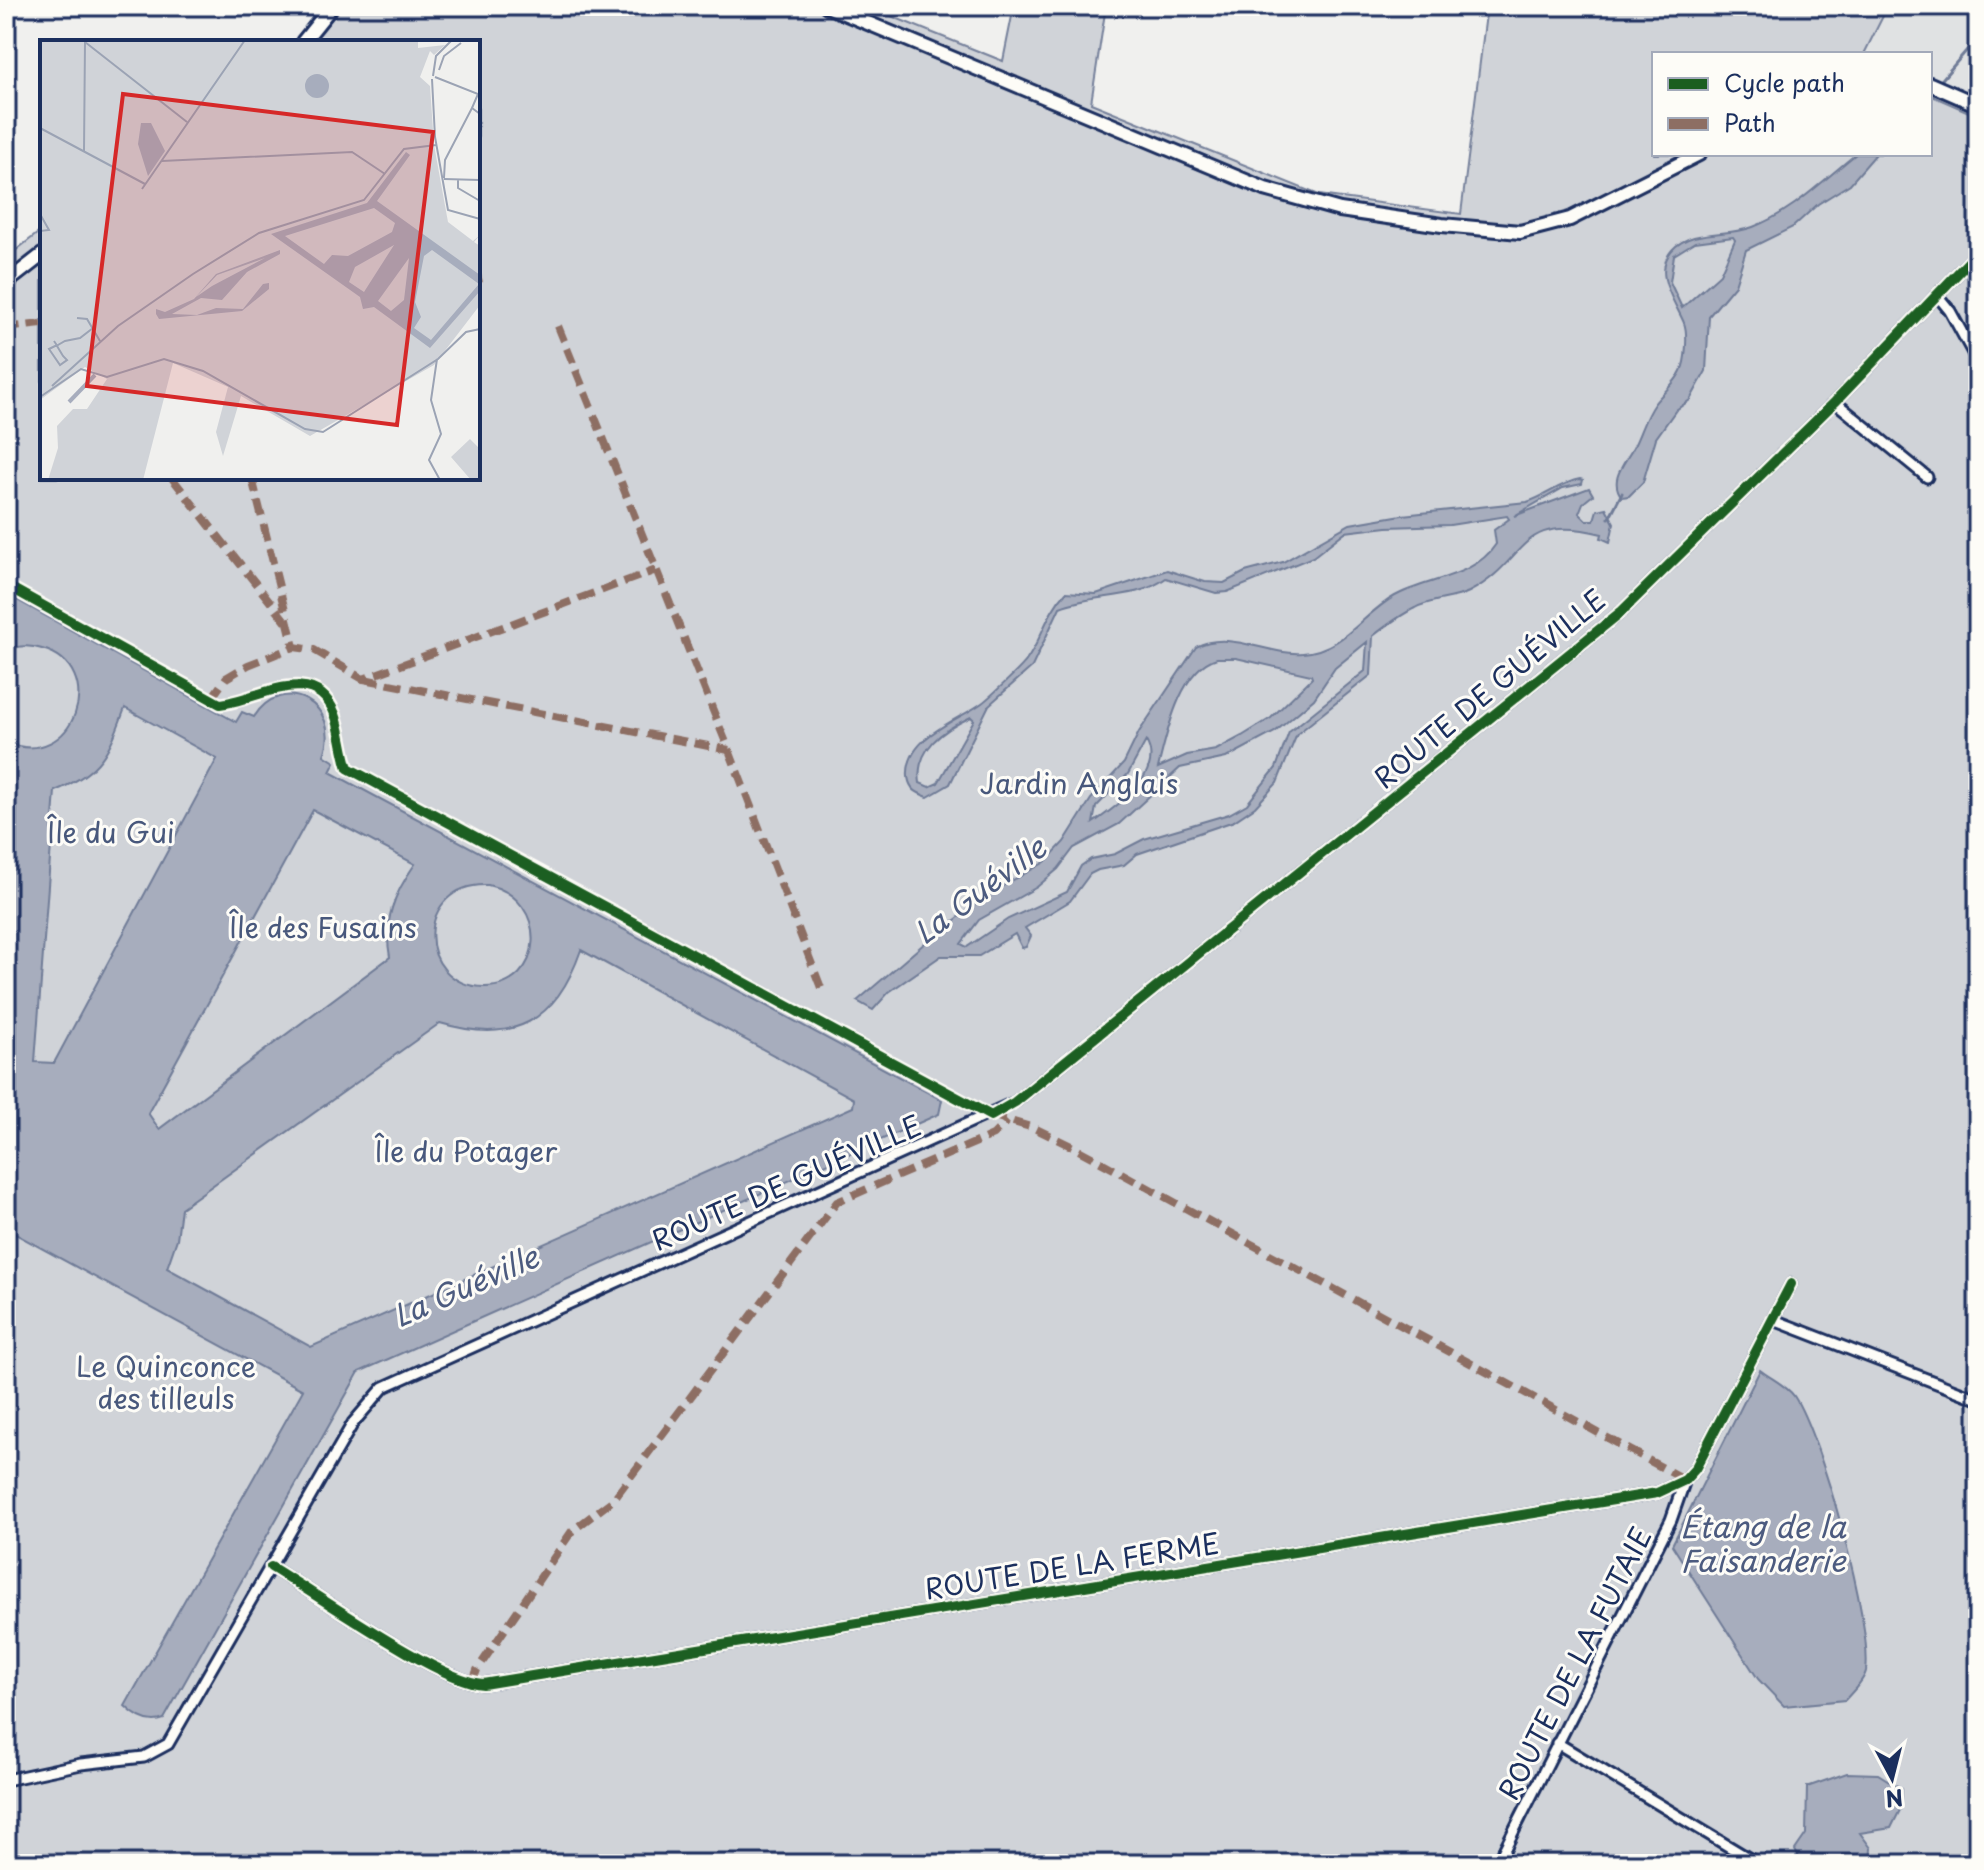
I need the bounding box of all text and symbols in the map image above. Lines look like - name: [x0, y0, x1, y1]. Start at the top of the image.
- inset map: [40, 40, 480, 480]
- legend: [1652, 52, 1932, 156]
- text: Cycle path: [1724, 64, 1845, 100]
- text: Path: [1724, 104, 1776, 140]
- street label: ROUTE DE GUÉVILLE: [1363, 578, 1615, 798]
- park label: Jardin Anglais: [980, 761, 1178, 804]
- park label: Île du Gui: [47, 810, 175, 853]
- water label: La Guéville: [904, 823, 1056, 954]
- park label: Île des Fusains: [229, 905, 417, 948]
- street label: ROUTE DE GUÉVILLE: [644, 1103, 928, 1261]
- park label: Île du Potager: [375, 1129, 557, 1172]
- water label: La Guéville: [385, 1232, 546, 1337]
- park label: Le Quinconce des tilleuls: [76, 1344, 256, 1419]
- water label: Étang de la Faisanderie: [1680, 1503, 1847, 1582]
- street label: ROUTE DE LA FUTAIE: [1486, 1519, 1662, 1807]
- street label: ROUTE DE LA FERME: [921, 1520, 1223, 1610]
- north arrow: [1852, 1738, 1932, 1818]
- text: N: [1884, 1782, 1905, 1817]

